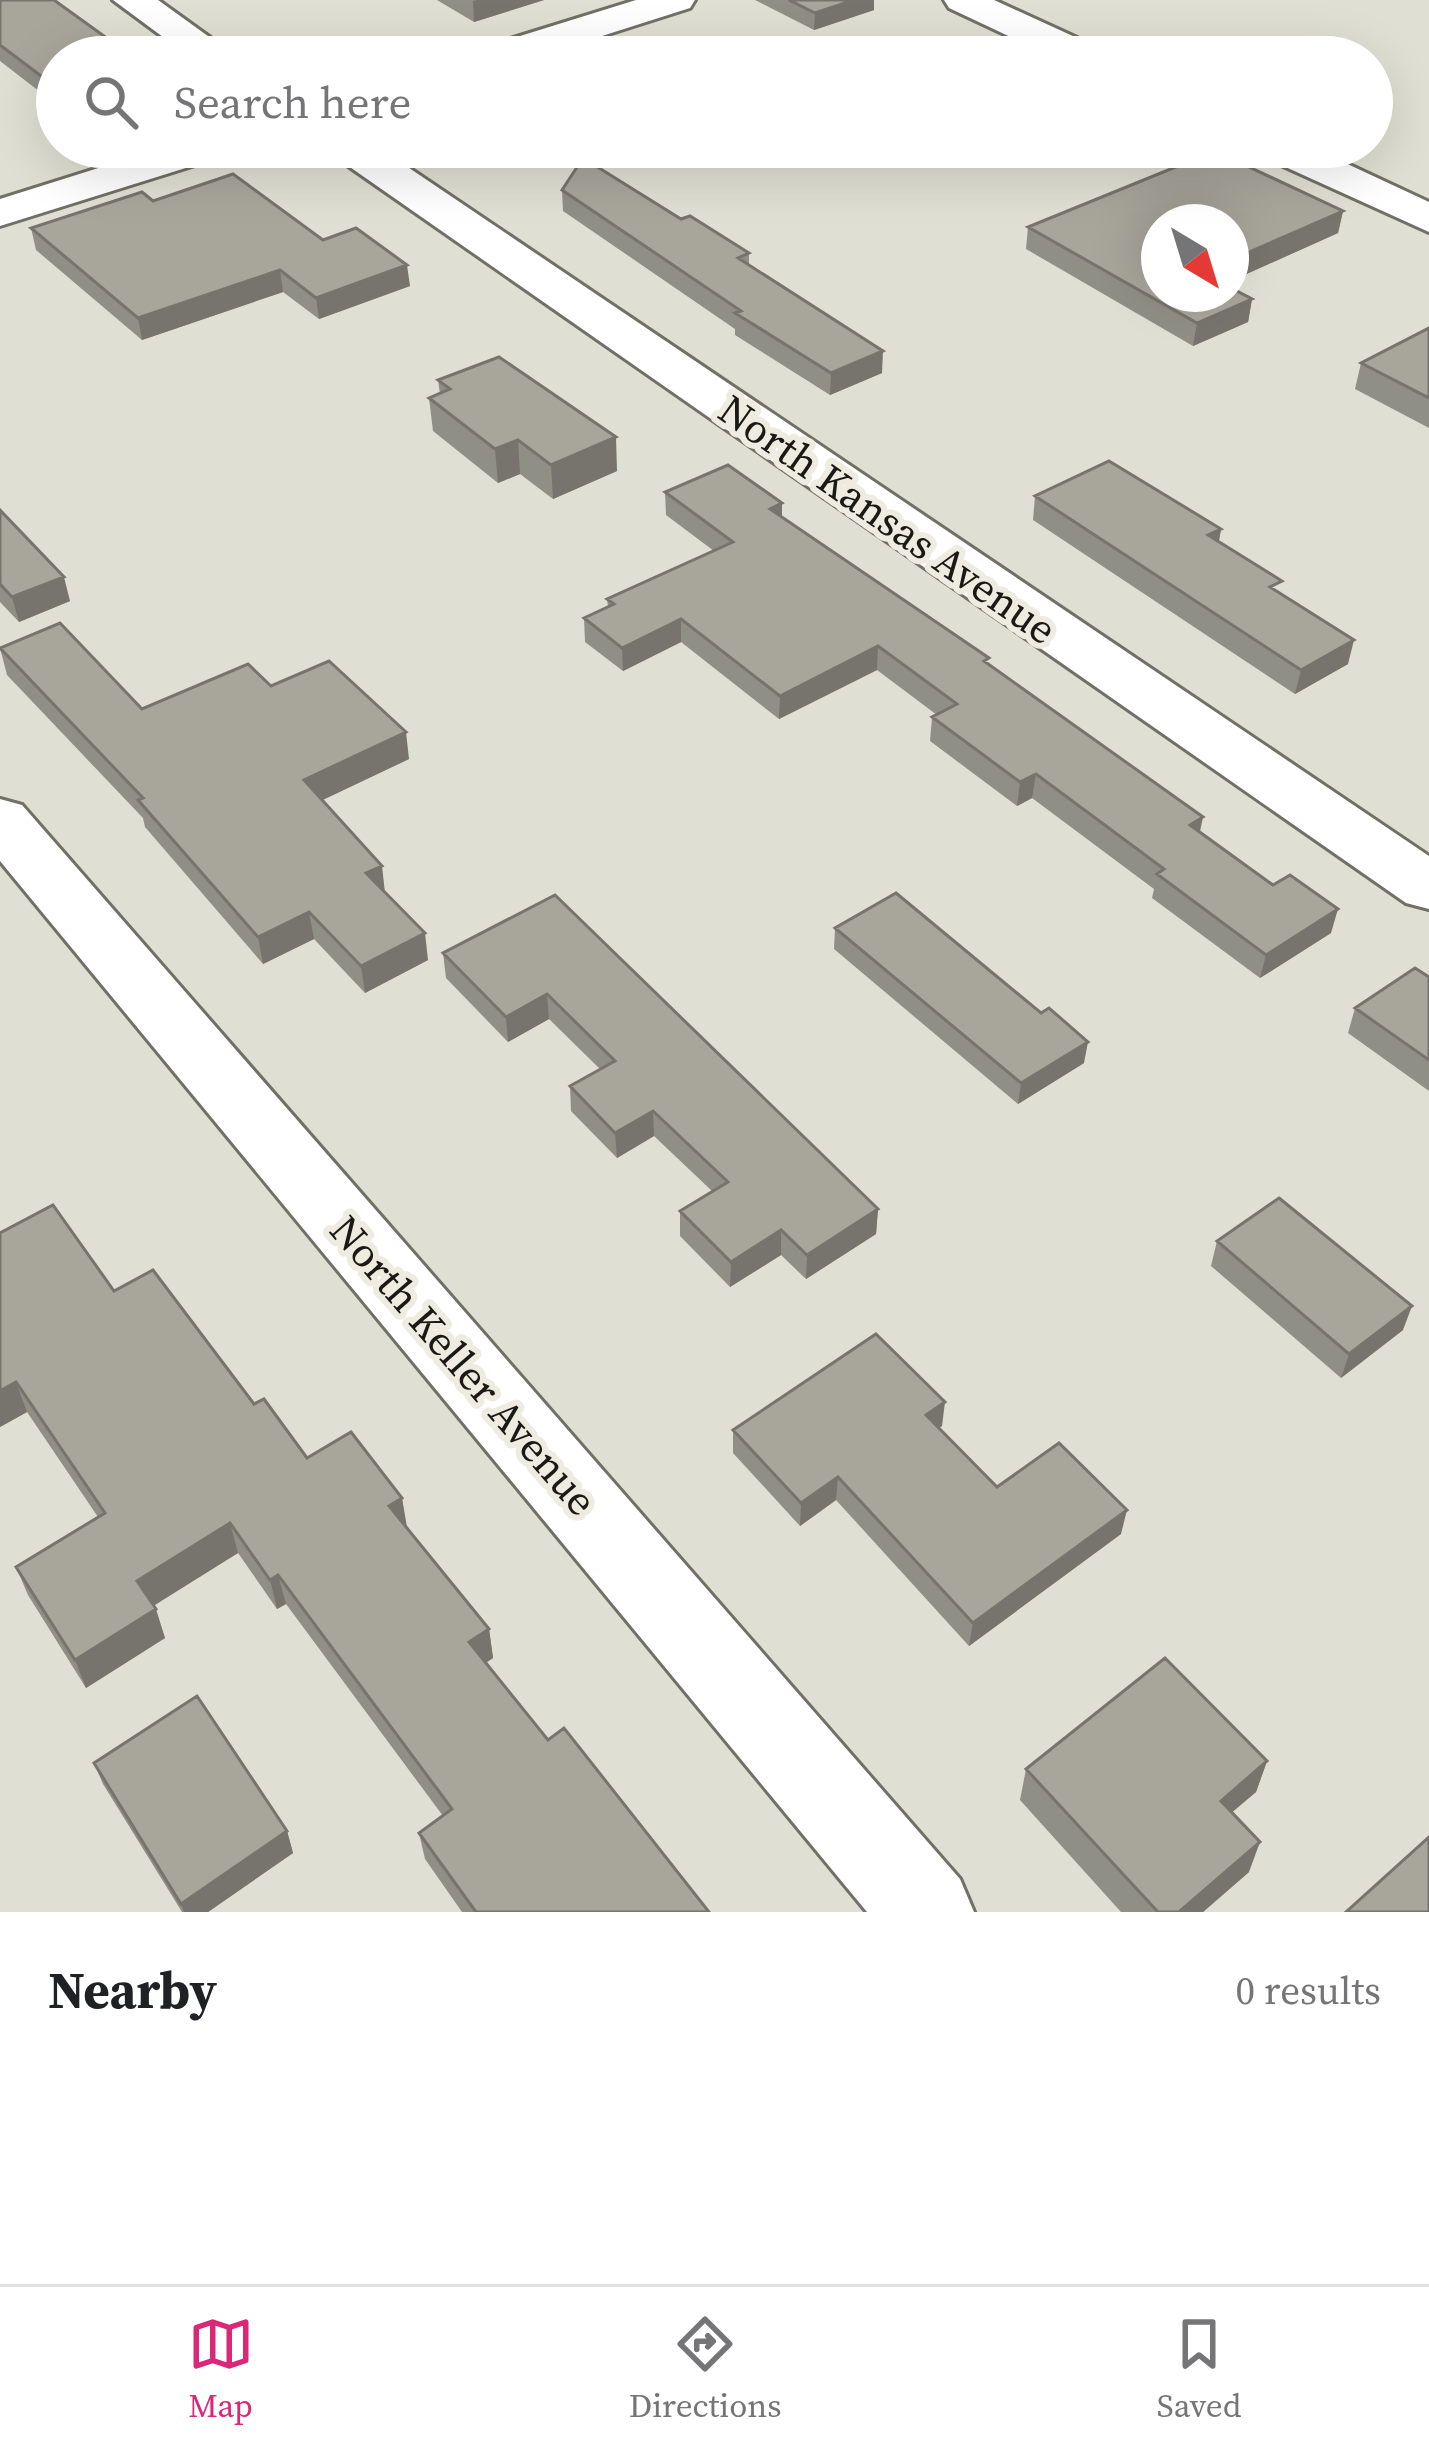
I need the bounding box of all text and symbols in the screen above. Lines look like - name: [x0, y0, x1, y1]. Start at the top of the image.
- search box: [36, 36, 1393, 168]
- icon: search: [78, 69, 144, 135]
- text: Search here: [174, 71, 411, 133]
- north arrow: [1141, 204, 1249, 312]
- street label: North Kansas Avenue: [707, 380, 1069, 658]
- street label: North Keller Avenue: [317, 1202, 611, 1528]
- text: Nearby: [48, 1955, 217, 2025]
- text: 0 results: [1236, 1964, 1381, 2017]
- tab: Map: [188, 2311, 254, 2428]
- tab: Directions: [629, 2311, 782, 2428]
- tab: Saved: [1157, 2311, 1241, 2428]

